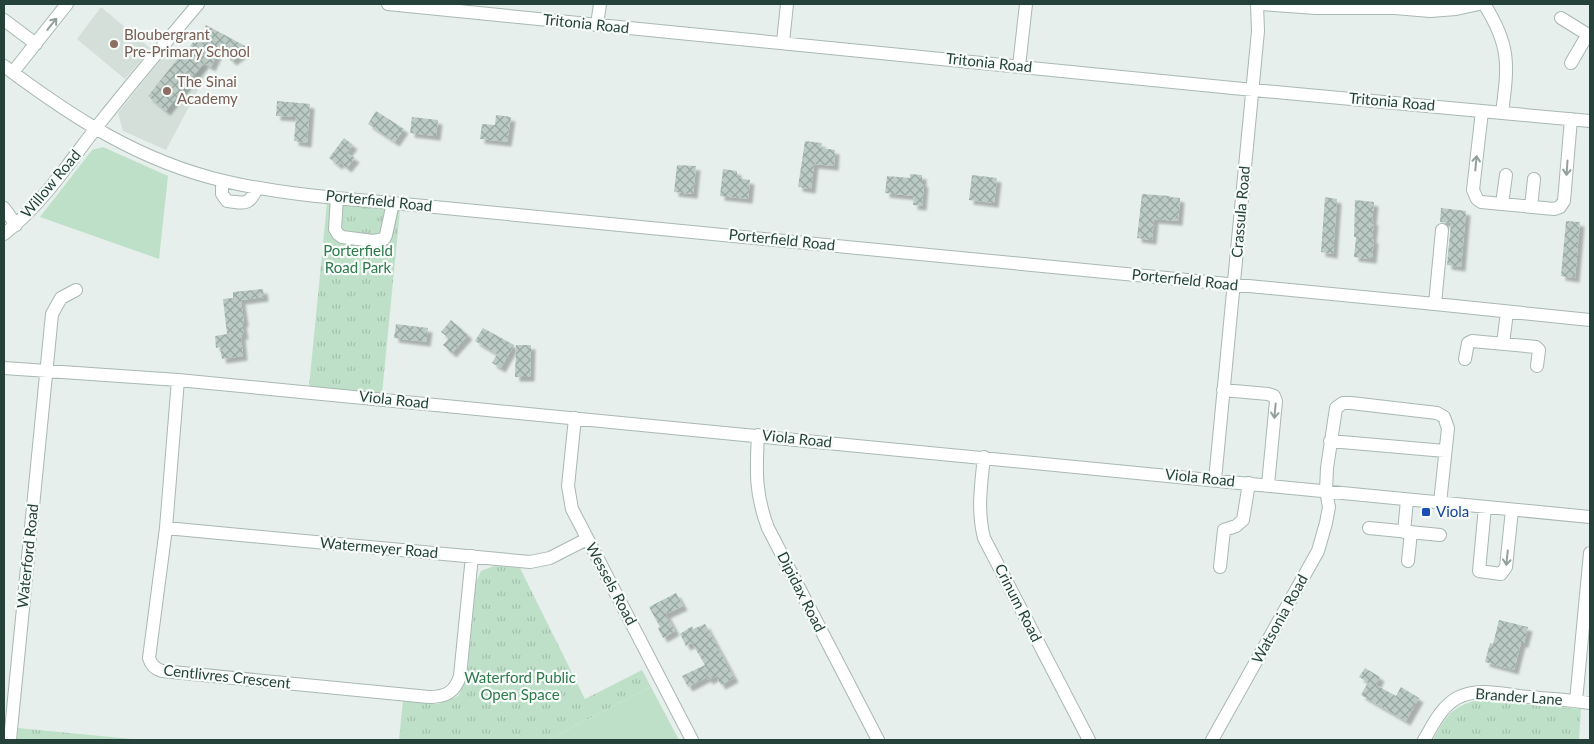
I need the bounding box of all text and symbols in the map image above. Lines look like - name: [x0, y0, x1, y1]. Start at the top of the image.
- street label: Tritonia Road: [542, 10, 630, 36]
- one-way arrow: [46, 18, 57, 31]
- place label: Bloubergrant Pre-Primary School: [124, 25, 250, 60]
- marker: Bloubergrant Pre-Primary School: [108, 38, 120, 50]
- street label: Tritonia Road: [945, 49, 1033, 75]
- place label: The Sinai Academy: [177, 72, 238, 107]
- marker: The Sinai Academy: [161, 85, 173, 97]
- street label: Tritonia Road: [1348, 88, 1436, 114]
- street label: Willow Road: [17, 146, 84, 221]
- one-way arrow: [1471, 156, 1481, 172]
- one-way arrow: [1562, 159, 1572, 175]
- street label: Crassula Road: [1227, 165, 1253, 259]
- street label: Porterfield Road: [325, 185, 433, 215]
- street label: Porterfield Road: [728, 224, 836, 254]
- park label: Porterfield Road Park: [323, 241, 393, 276]
- street label: Porterfield Road: [1131, 264, 1239, 294]
- street label: Viola Road: [358, 386, 430, 412]
- one-way arrow: [1270, 402, 1280, 418]
- street label: Viola Road: [761, 425, 833, 451]
- street label: Viola Road: [1164, 464, 1236, 490]
- place label: Viola: [1436, 502, 1469, 520]
- street label: Waterford Road: [13, 503, 41, 609]
- marker: Viola: [1420, 506, 1432, 518]
- street label: Watermeyer Road: [319, 533, 439, 561]
- street label: Wessels Road: [583, 539, 641, 628]
- street label: Dipidax Road: [774, 549, 830, 635]
- one-way arrow: [1502, 550, 1512, 566]
- street label: Crinum Road: [992, 560, 1046, 645]
- street label: Watsonia Road: [1247, 571, 1311, 666]
- street label: Centlivres Crescent: [163, 660, 292, 692]
- park label: Waterford Public Open Space: [464, 668, 576, 703]
- street label: Brander Lane: [1475, 684, 1563, 708]

